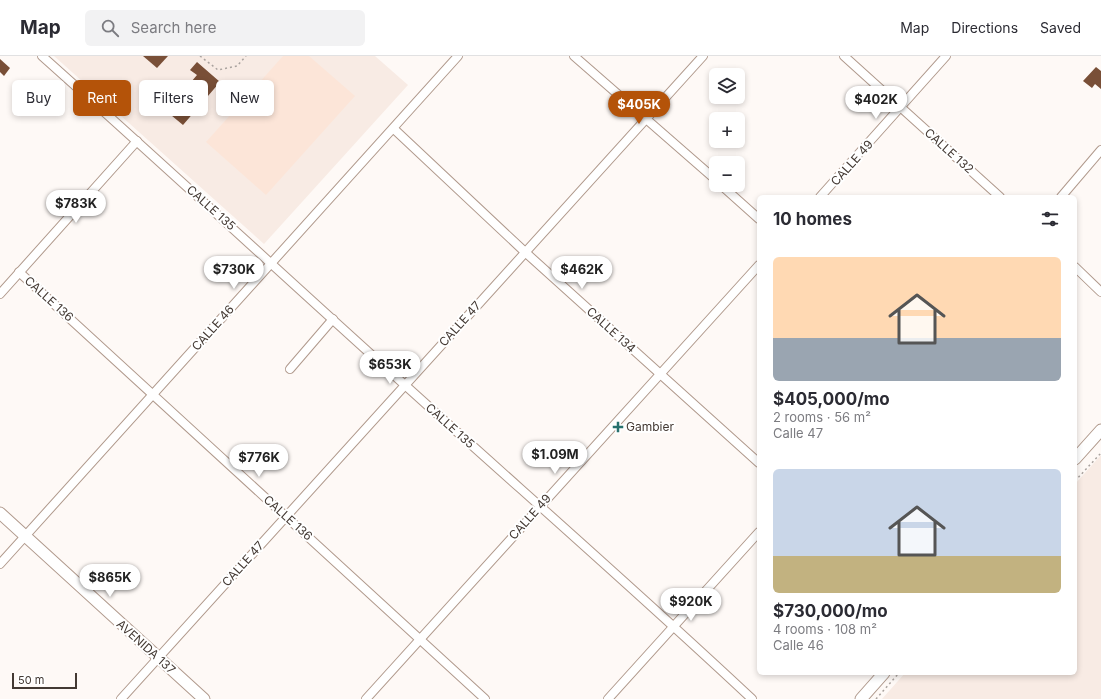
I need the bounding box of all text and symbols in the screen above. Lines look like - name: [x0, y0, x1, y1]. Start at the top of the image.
- search box: [85, 10, 365, 46]
- text: Map: [20, 16, 61, 39]
- icon: search: [99, 17, 121, 39]
- text: Search here: [131, 18, 216, 37]
- text: Map: [900, 19, 929, 36]
- text: Directions: [951, 19, 1018, 36]
- text: Saved: [1040, 19, 1081, 36]
- map controls: [709, 68, 745, 192]
- button: layers: [709, 68, 745, 104]
- chip: Buy: [12, 80, 65, 116]
- chip: Rent: [73, 80, 131, 116]
- chip: Filters: [139, 80, 208, 116]
- chip: New: [216, 80, 274, 116]
- pin: $402K: [848, 86, 904, 120]
- pin: $405K: [611, 91, 667, 125]
- text: $402K: [854, 91, 898, 107]
- text: $405K: [617, 96, 661, 112]
- button: +: [709, 112, 745, 148]
- street label: CALLE 132: [922, 125, 977, 176]
- street label: CALLE 49: [827, 137, 876, 189]
- button: −: [709, 156, 745, 192]
- street label: CALLE 135: [184, 182, 239, 233]
- pin: $783K: [48, 190, 104, 224]
- text: $783K: [55, 195, 97, 211]
- icon: filters: [1039, 208, 1061, 230]
- text: 10 homes: [773, 209, 852, 229]
- pin: $730K: [206, 256, 262, 290]
- pin: $462K: [554, 256, 610, 290]
- text: $730K: [213, 261, 255, 277]
- text: $462K: [560, 261, 604, 277]
- street label: CALLE 136: [22, 273, 77, 325]
- icon: home: [881, 283, 953, 355]
- street label: CALLE 47: [435, 298, 484, 349]
- street label: CALLE 46: [188, 302, 237, 354]
- street label: CALLE 134: [584, 304, 639, 356]
- pin: $653K: [362, 351, 418, 385]
- text: $653K: [368, 356, 412, 372]
- text: $405,000/mo: [773, 389, 890, 409]
- street label: CALLE 135: [423, 400, 478, 451]
- text: 2 rooms · 56 m²: [773, 409, 871, 425]
- place label: Gambier: [626, 419, 674, 434]
- marker: Gambier: [613, 422, 623, 432]
- text: Calle 47: [773, 425, 823, 441]
- pin: $1.09M: [522, 441, 588, 475]
- pin: $776K: [231, 444, 287, 478]
- text: $1.09M: [531, 446, 579, 462]
- text: $776K: [238, 449, 280, 465]
- street label: CALLE 49: [505, 491, 554, 543]
- street label: CALLE 136: [261, 492, 316, 544]
- icon: home: [881, 495, 953, 567]
- street label: CALLE 47: [218, 538, 267, 589]
- pin: $865K: [82, 564, 138, 598]
- text: $865K: [88, 569, 132, 585]
- pin: $920K: [663, 588, 719, 622]
- text: $920K: [669, 593, 713, 609]
- text: $730,000/mo: [773, 601, 888, 621]
- street label: AVENIDA 137: [114, 616, 179, 677]
- text: 4 rooms · 108 m²: [773, 621, 877, 637]
- text: Calle 46: [773, 637, 824, 653]
- scale bar: [12, 671, 77, 690]
- text: 50 m: [18, 673, 44, 687]

